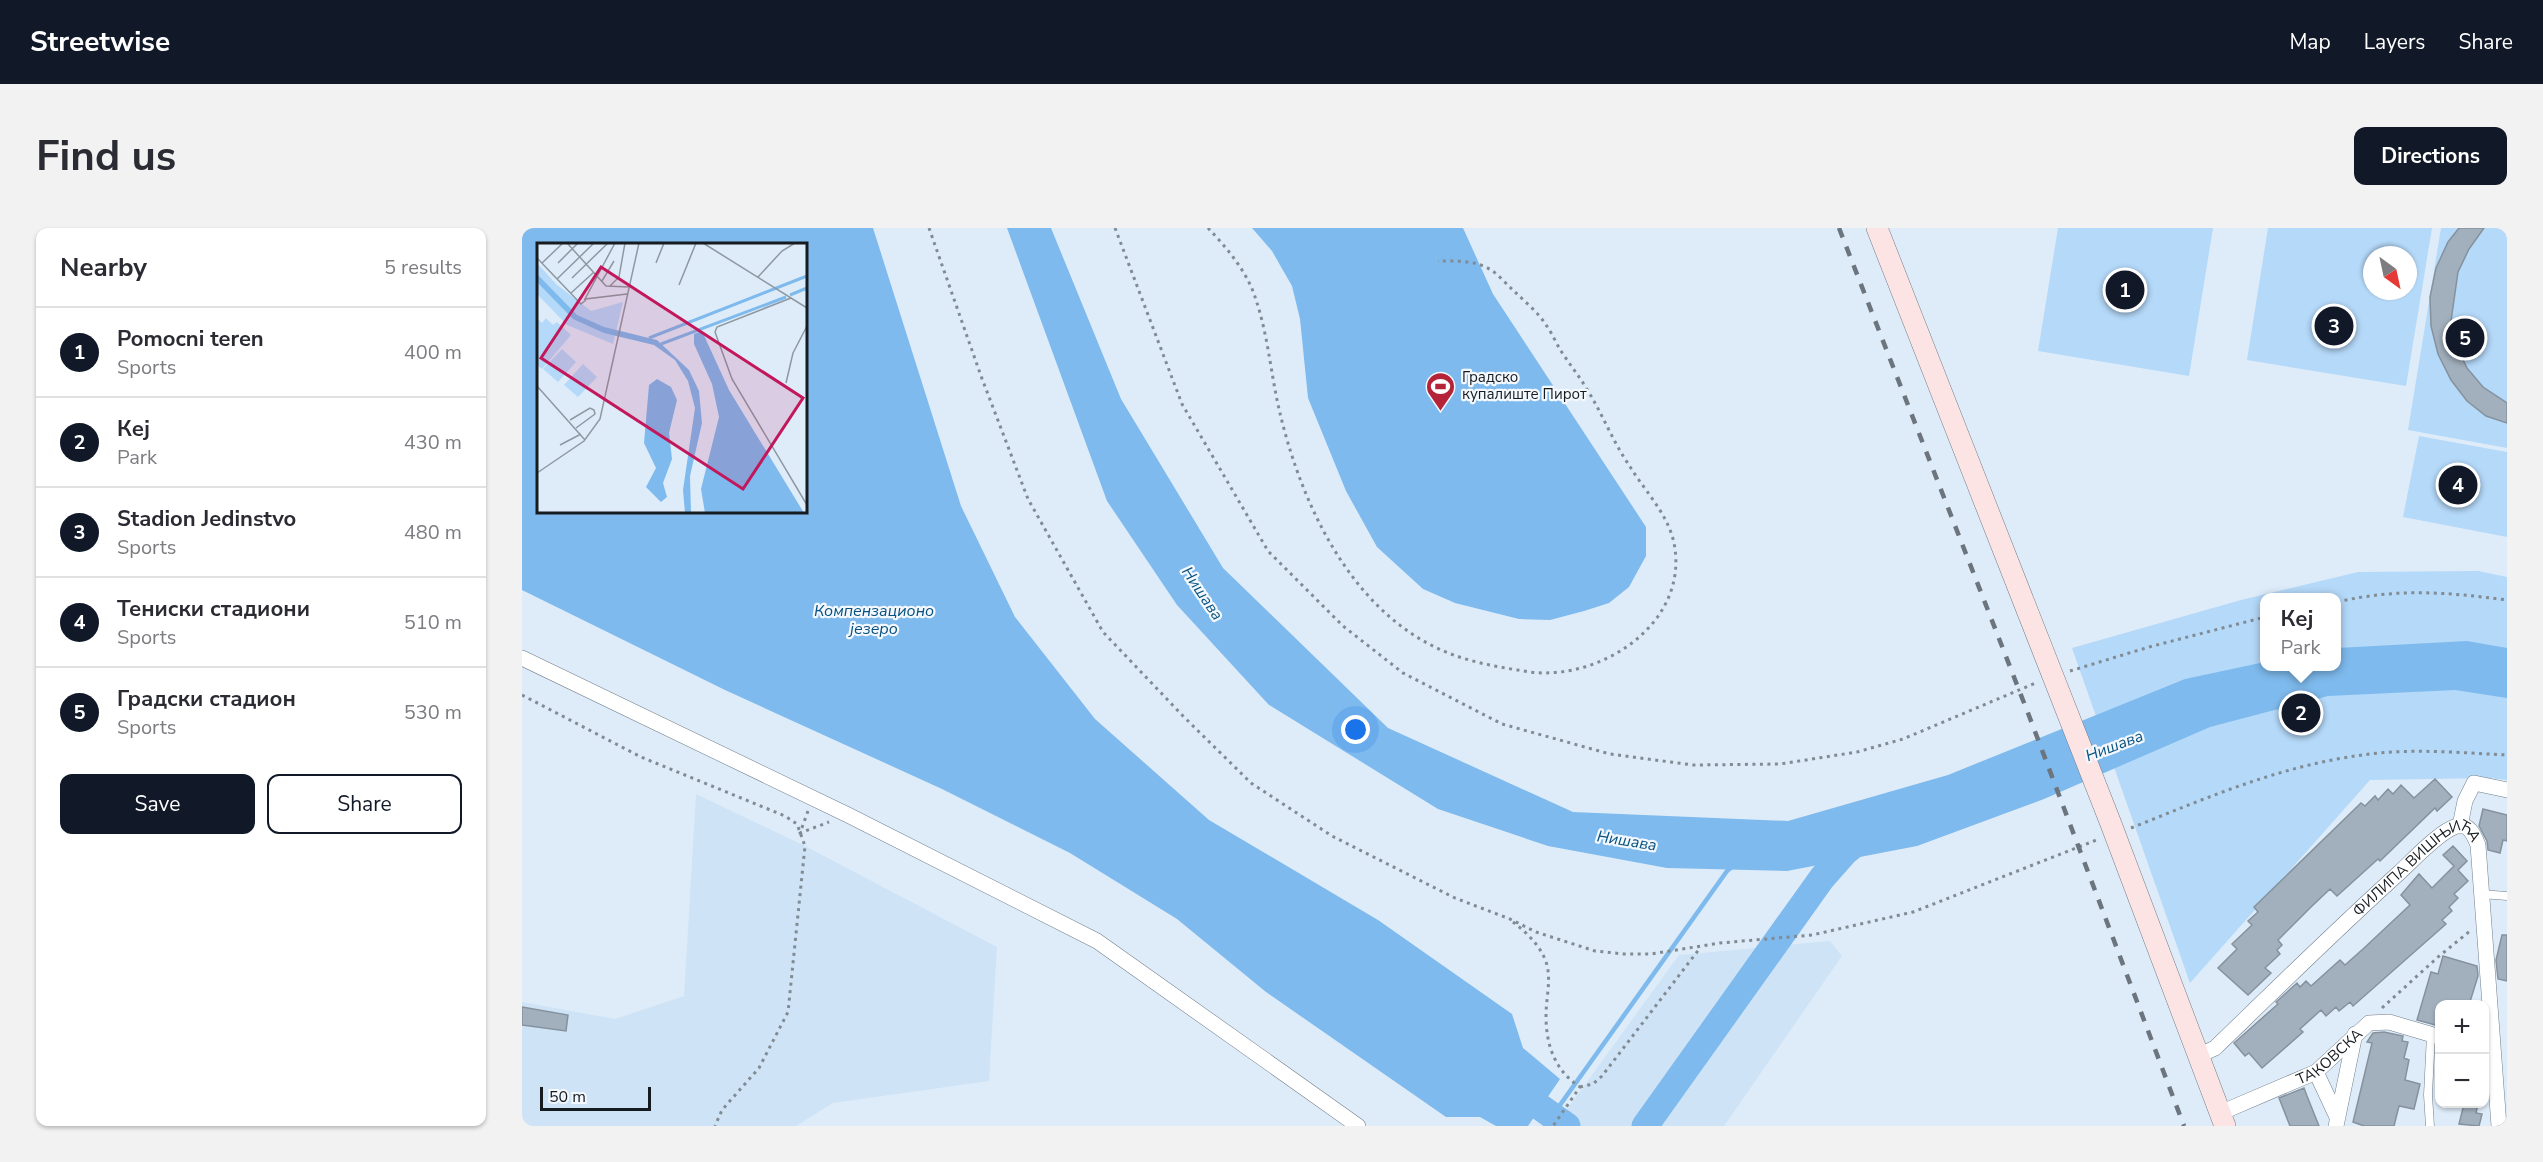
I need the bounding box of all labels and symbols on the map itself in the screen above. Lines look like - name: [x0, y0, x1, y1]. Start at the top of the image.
- inset map: [537, 243, 807, 513]
- north arrow: [2363, 246, 2417, 300]
- pin: 1: [2106, 268, 2144, 312]
- pin: 3: [2314, 304, 2354, 348]
- pin: 5: [2446, 316, 2484, 360]
- place label: Градско купалиште Пирот: [1462, 367, 1587, 404]
- sports icon: Градско купалиште Пирот: [1425, 370, 1457, 412]
- pin: 4: [2438, 462, 2478, 508]
- water label: Нишава: [1176, 562, 1228, 625]
- water label: Компензационо језеро: [814, 600, 934, 640]
- pin: 2: [2282, 690, 2320, 736]
- your location: [1341, 715, 1370, 744]
- water label: Нишава: [2082, 725, 2146, 767]
- street label: ФИЛИПА ВИШЊИЋА: [2348, 815, 2485, 921]
- water label: Нишава: [1595, 825, 1658, 857]
- street label: ТАКОВСКА: [2293, 1024, 2367, 1089]
- scale bar: [540, 1084, 651, 1112]

